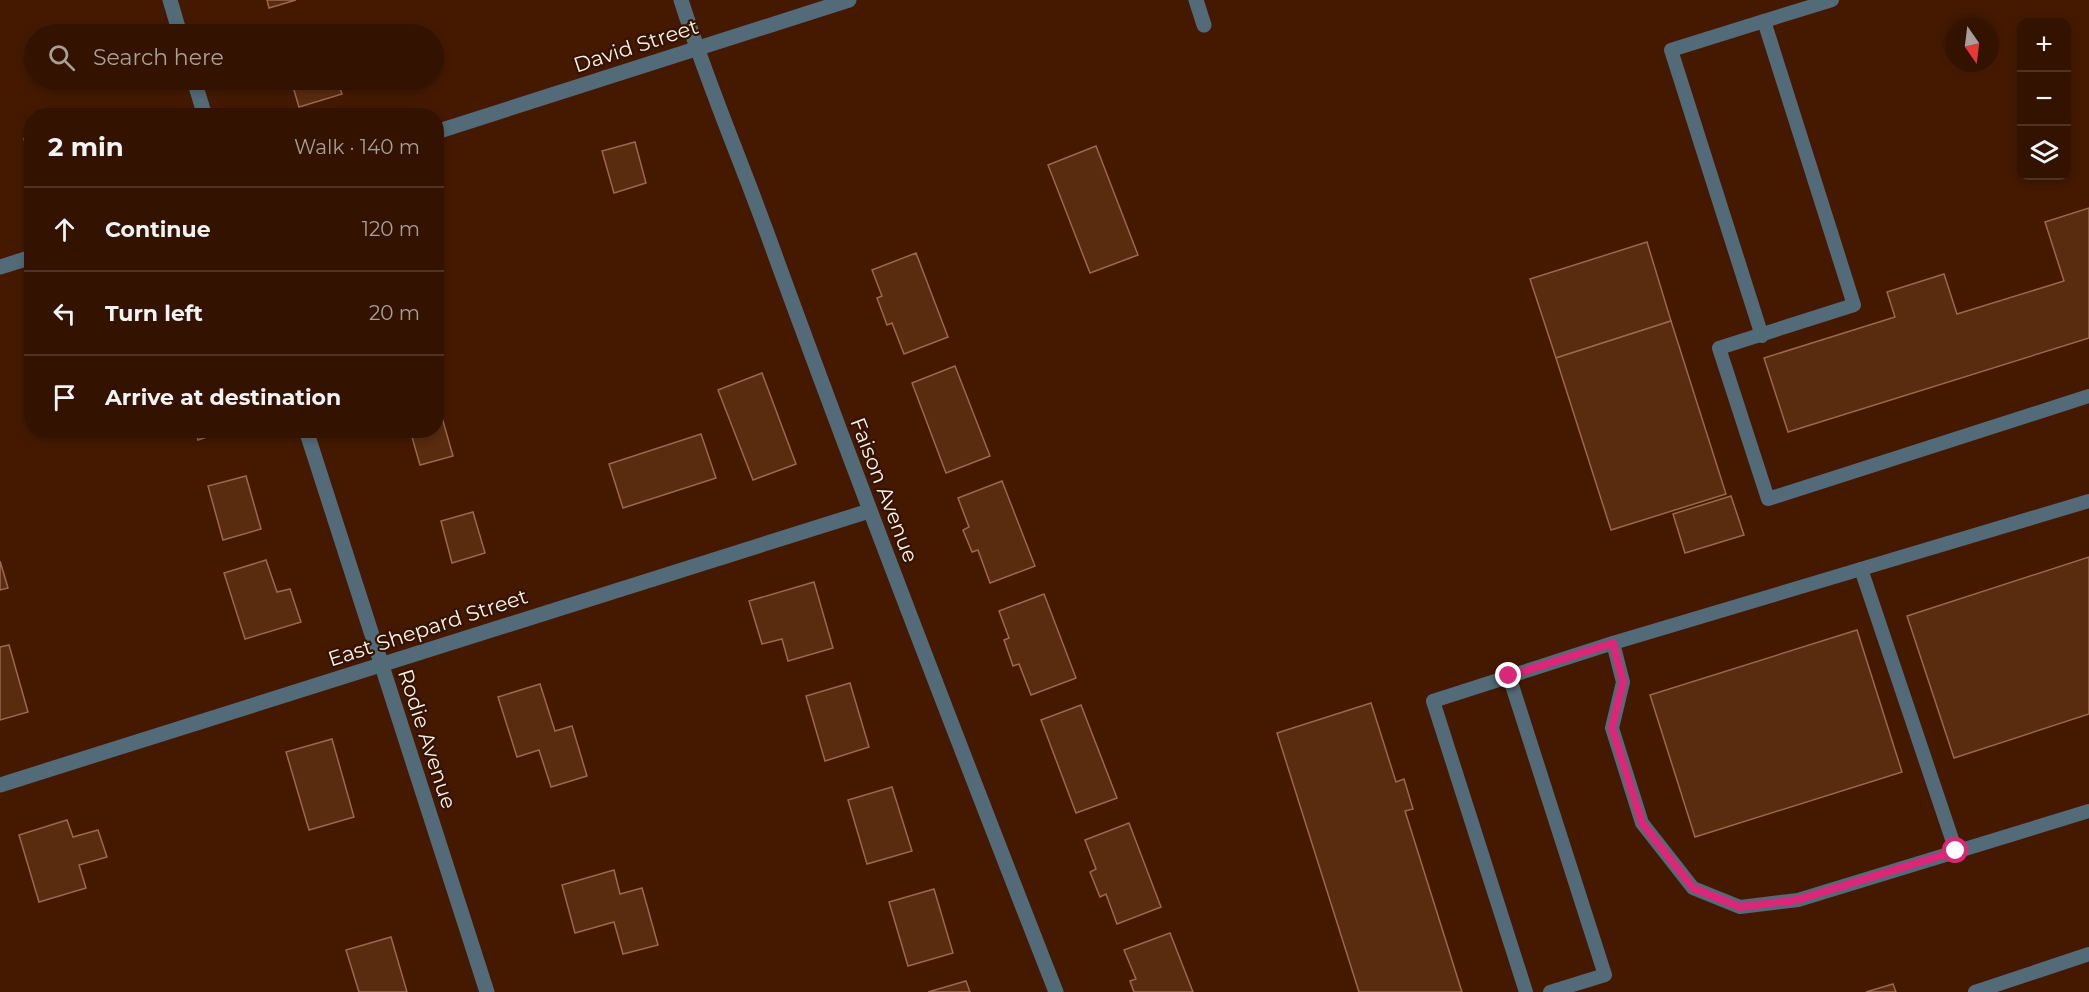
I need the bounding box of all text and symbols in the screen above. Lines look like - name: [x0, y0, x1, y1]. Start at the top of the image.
- street label: David Street: [570, 14, 701, 77]
- north arrow: [1945, 18, 1999, 72]
- map controls: [2017, 18, 2071, 180]
- button: +: [2017, 18, 2071, 72]
- search box: [24, 24, 444, 90]
- icon: search: [45, 41, 78, 74]
- text: Search here: [93, 44, 224, 71]
- button: −: [2017, 72, 2071, 126]
- button: layers: [2017, 126, 2071, 180]
- text: 2 min: [48, 131, 124, 163]
- text: Walk · 140 m: [294, 135, 420, 159]
- icon: ahead: [48, 213, 81, 246]
- text: Continue: [105, 216, 211, 243]
- text: 120 m: [362, 217, 420, 241]
- icon: left: [48, 297, 81, 330]
- text: Turn left: [105, 300, 203, 327]
- text: 20 m: [369, 301, 420, 325]
- icon: arrive: [48, 381, 81, 414]
- text: Arrive at destination: [105, 384, 341, 411]
- street label: Faison Avenue: [845, 414, 924, 566]
- street label: East Shepard Street: [325, 583, 531, 672]
- route end: [1495, 662, 1521, 688]
- street label: Rodie Avenue: [393, 666, 462, 812]
- route start: [1942, 837, 1968, 863]

